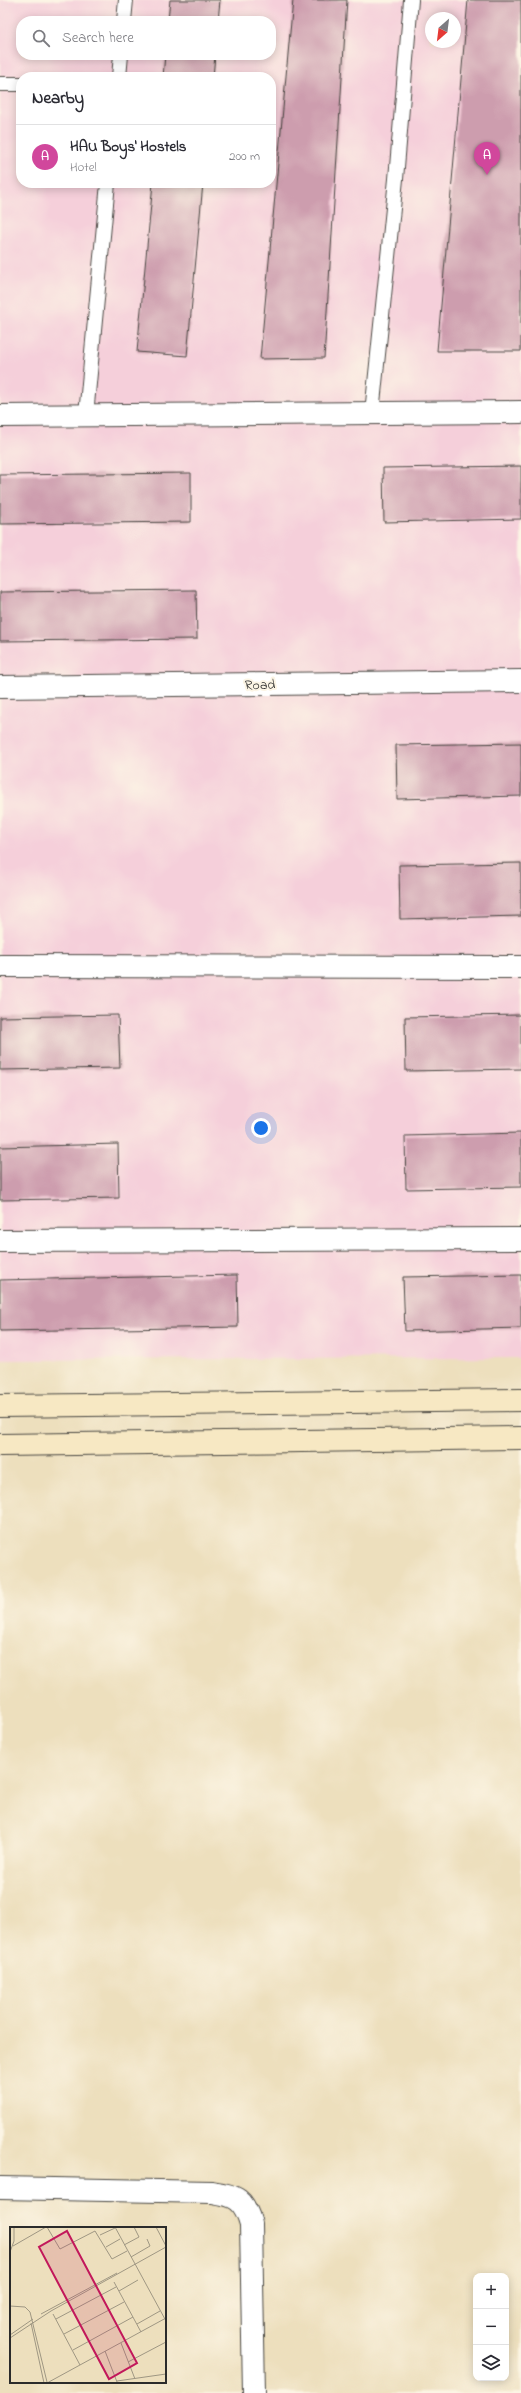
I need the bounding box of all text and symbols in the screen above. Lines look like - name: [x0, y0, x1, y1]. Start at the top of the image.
- north arrow: [425, 12, 461, 48]
- search box: [16, 16, 276, 60]
- icon: search: [30, 27, 52, 49]
- text: Search here: [62, 27, 134, 49]
- text: Nearby: [32, 86, 84, 111]
- text: HAU Boys' Hostels: [70, 136, 186, 158]
- pin: A: [474, 142, 500, 175]
- text: A: [41, 147, 49, 166]
- text: 200 m: [229, 147, 260, 166]
- text: Hotel: [70, 158, 97, 177]
- street label: Road: [245, 675, 276, 696]
- your location: [251, 1118, 271, 1138]
- inset map: [10, 2227, 166, 2383]
- map controls: [473, 2273, 509, 2381]
- button: +: [473, 2273, 509, 2309]
- button: −: [473, 2309, 509, 2345]
- button: layers: [473, 2345, 509, 2381]

